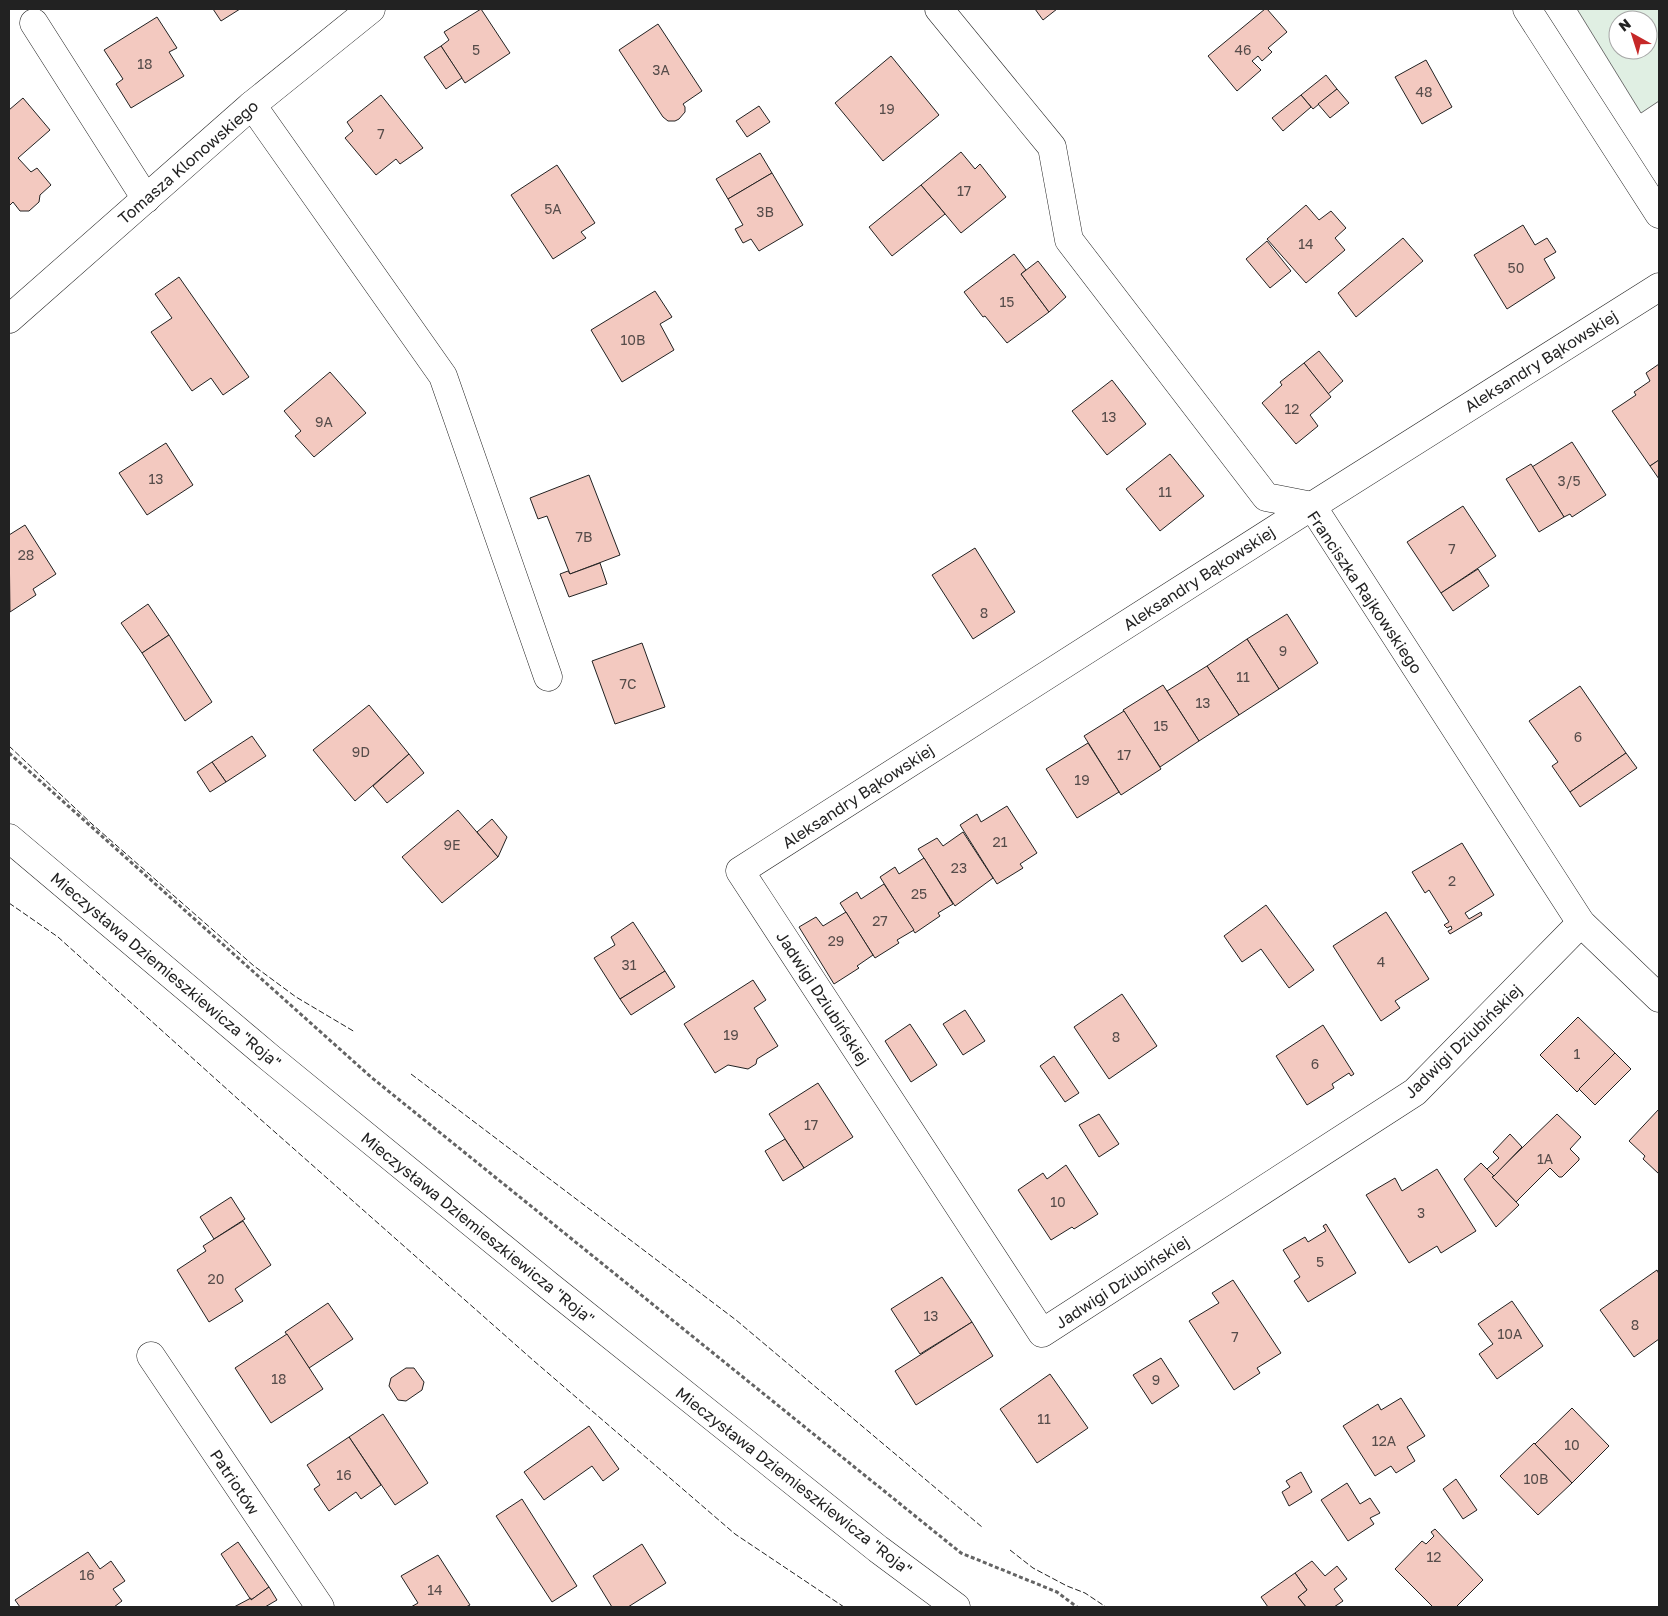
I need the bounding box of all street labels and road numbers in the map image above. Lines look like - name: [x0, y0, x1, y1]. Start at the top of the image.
- street label: Tomasza Klonowskiego: [114, 96, 262, 228]
- street label: Aleksandry Bąkowskiej: [1461, 306, 1621, 416]
- street label: Franciszka Rajkowskiego: [1303, 507, 1427, 677]
- street label: Aleksandry Bąkowskiej: [1119, 521, 1279, 635]
- street label: Aleksandry Bąkowskiej: [778, 739, 938, 853]
- street label: Mieczysława Dziemieszkiewicza "Roja": [47, 868, 285, 1072]
- street label: Jadwigi Dziubińskiej: [772, 927, 874, 1069]
- street label: Jadwigi Dziubińskiej: [1400, 980, 1526, 1102]
- street label: Mieczysława Dziemieszkiewicza "Roja": [357, 1128, 599, 1328]
- street label: Jadwigi Dziubińskiej: [1051, 1231, 1193, 1333]
- street label: Mieczysława Dziemieszkiewicza "Roja": [672, 1382, 916, 1580]
- street label: Patriotów: [206, 1446, 264, 1519]

